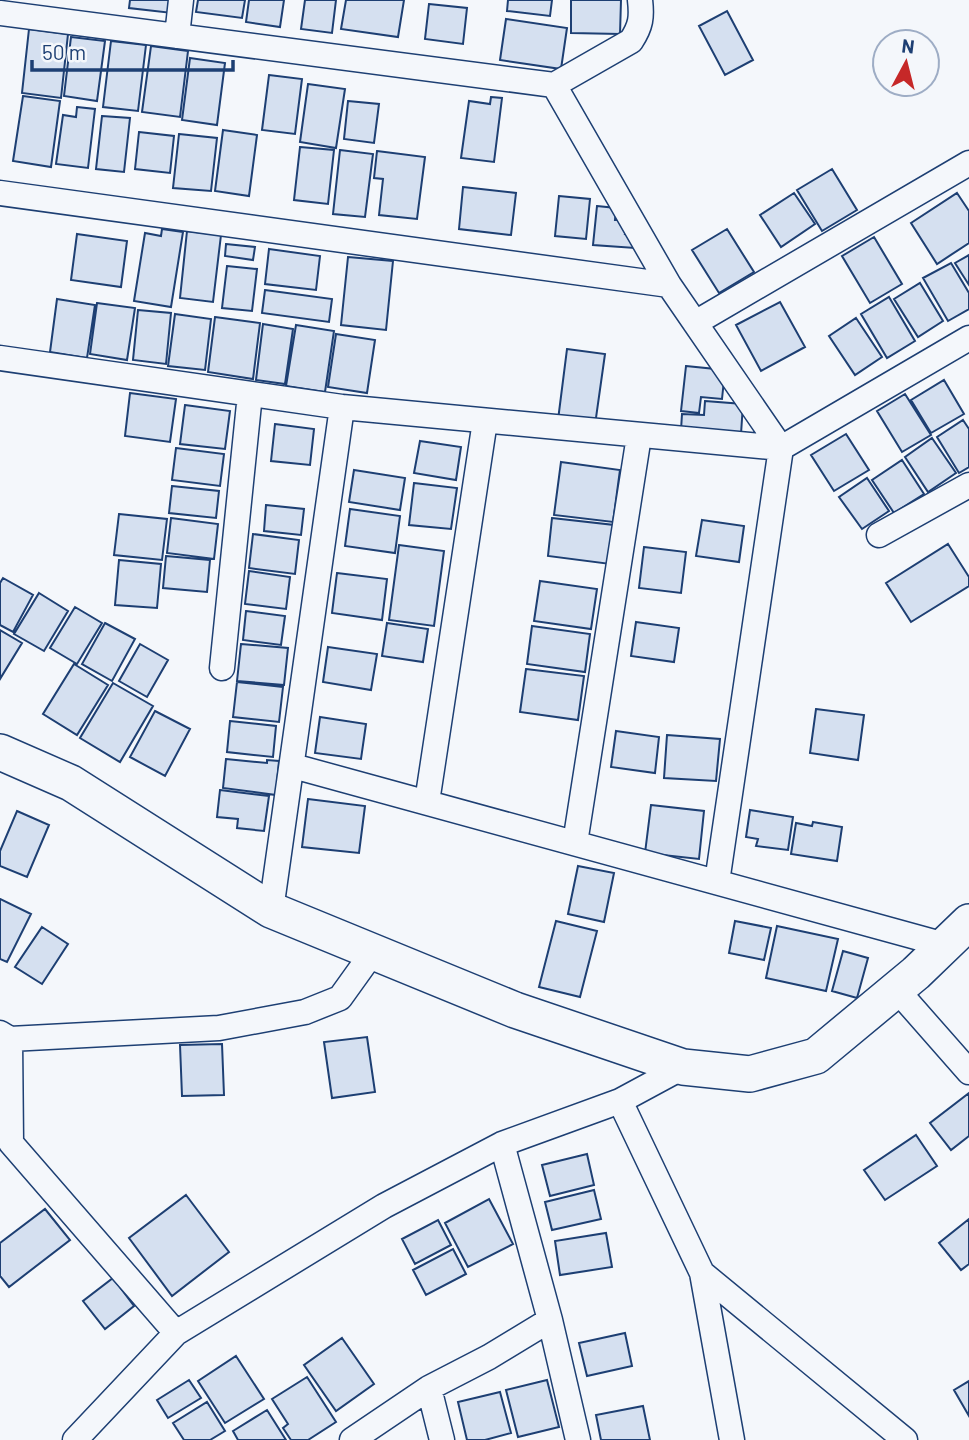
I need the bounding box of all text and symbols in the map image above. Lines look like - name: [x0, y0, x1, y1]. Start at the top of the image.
- scale bar: [32, 28, 233, 72]
- north arrow: [871, 28, 941, 98]
- text: N: [900, 33, 916, 58]
- text: 50 m: [42, 39, 86, 64]

